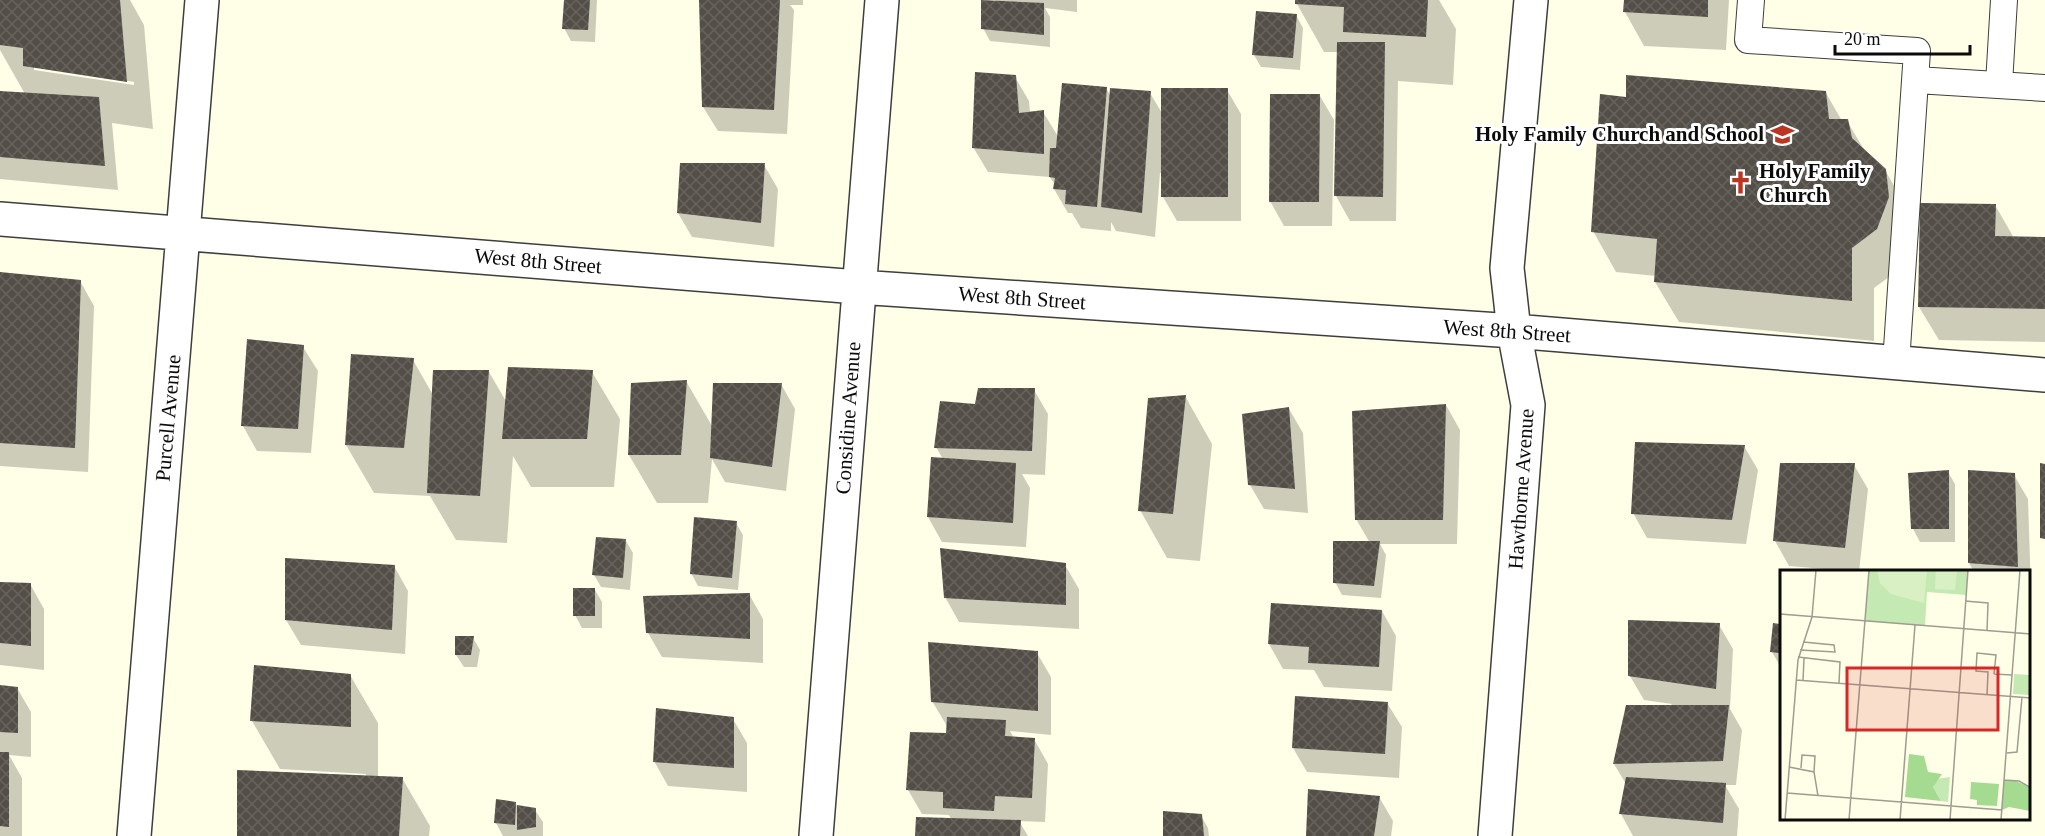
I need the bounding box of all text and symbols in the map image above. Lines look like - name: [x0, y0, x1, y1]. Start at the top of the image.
- scale bar: [1835, 18, 1970, 56]
- text: 20 m: [1844, 29, 1881, 49]
- school or university icon: Holy Family Church and School: [1769, 121, 1795, 147]
- place label: Holy Family Church and School: [1475, 122, 1764, 146]
- place label: Holy Family Church: [1759, 159, 1871, 207]
- church icon: Holy Family Church: [1728, 170, 1754, 196]
- street label: West 8th Street: [473, 243, 603, 279]
- street label: West 8th Street: [957, 282, 1087, 314]
- street label: West 8th Street: [1442, 315, 1572, 347]
- street label: Considine Avenue: [831, 341, 865, 495]
- street label: Purcell Avenue: [150, 354, 186, 482]
- street label: Hawthorne Avenue: [1503, 408, 1539, 570]
- inset map: [1780, 570, 2030, 821]

